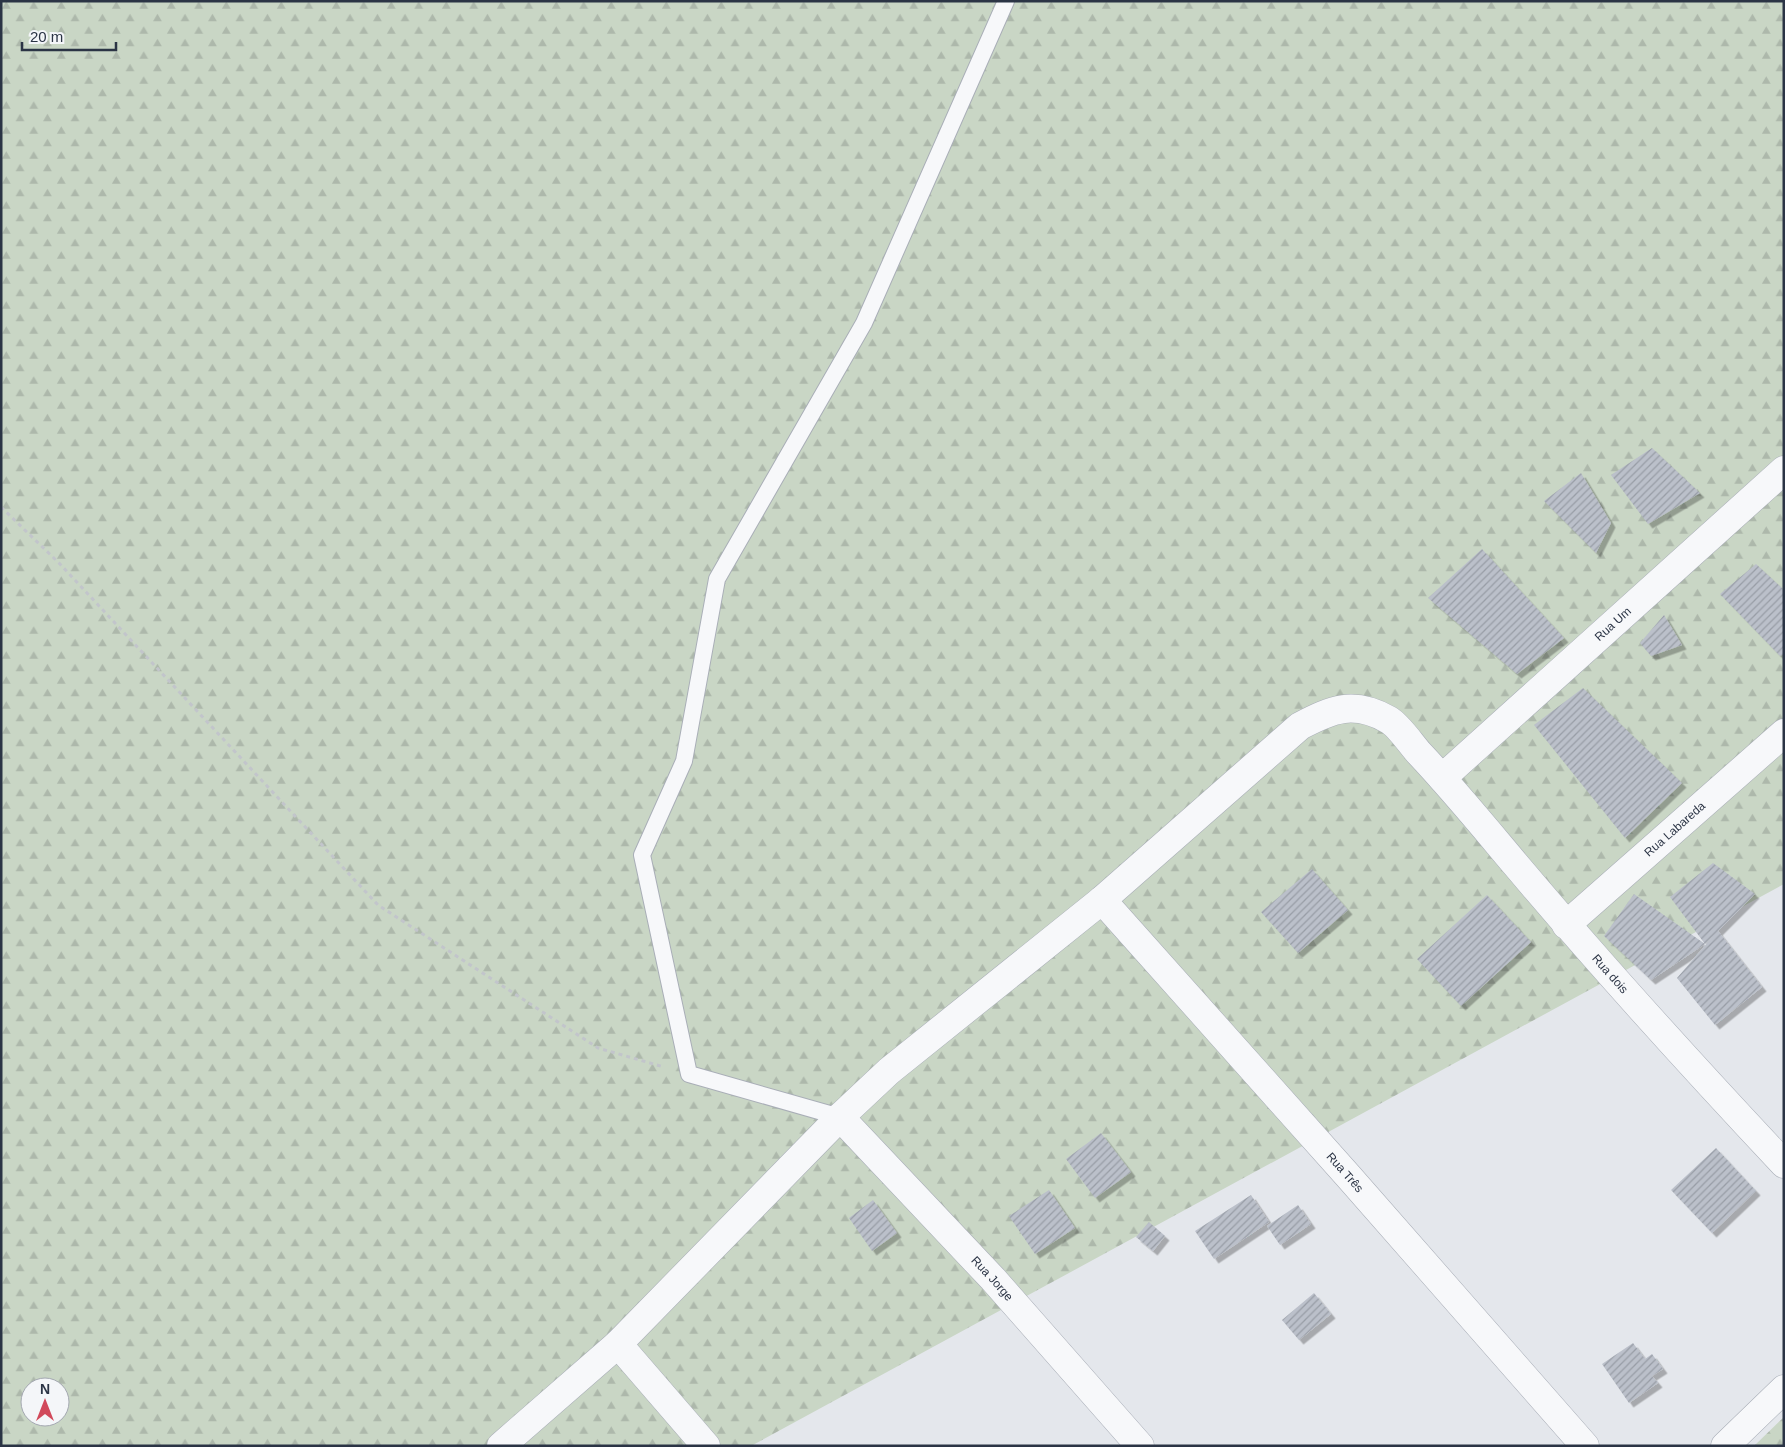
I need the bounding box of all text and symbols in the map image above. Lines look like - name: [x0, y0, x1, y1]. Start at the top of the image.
- scale bar: [22, 20, 116, 52]
- text: 20 m: [30, 28, 63, 45]
- street label: Rua Um: [1592, 604, 1634, 644]
- street label: Rua Labareda: [1642, 799, 1708, 860]
- street label: Rua dois: [1589, 951, 1631, 996]
- street label: Rua Três: [1323, 1150, 1366, 1195]
- street label: Rua Jorge: [968, 1253, 1016, 1304]
- north arrow: [20, 1377, 70, 1427]
- text: N: [40, 1381, 50, 1397]

